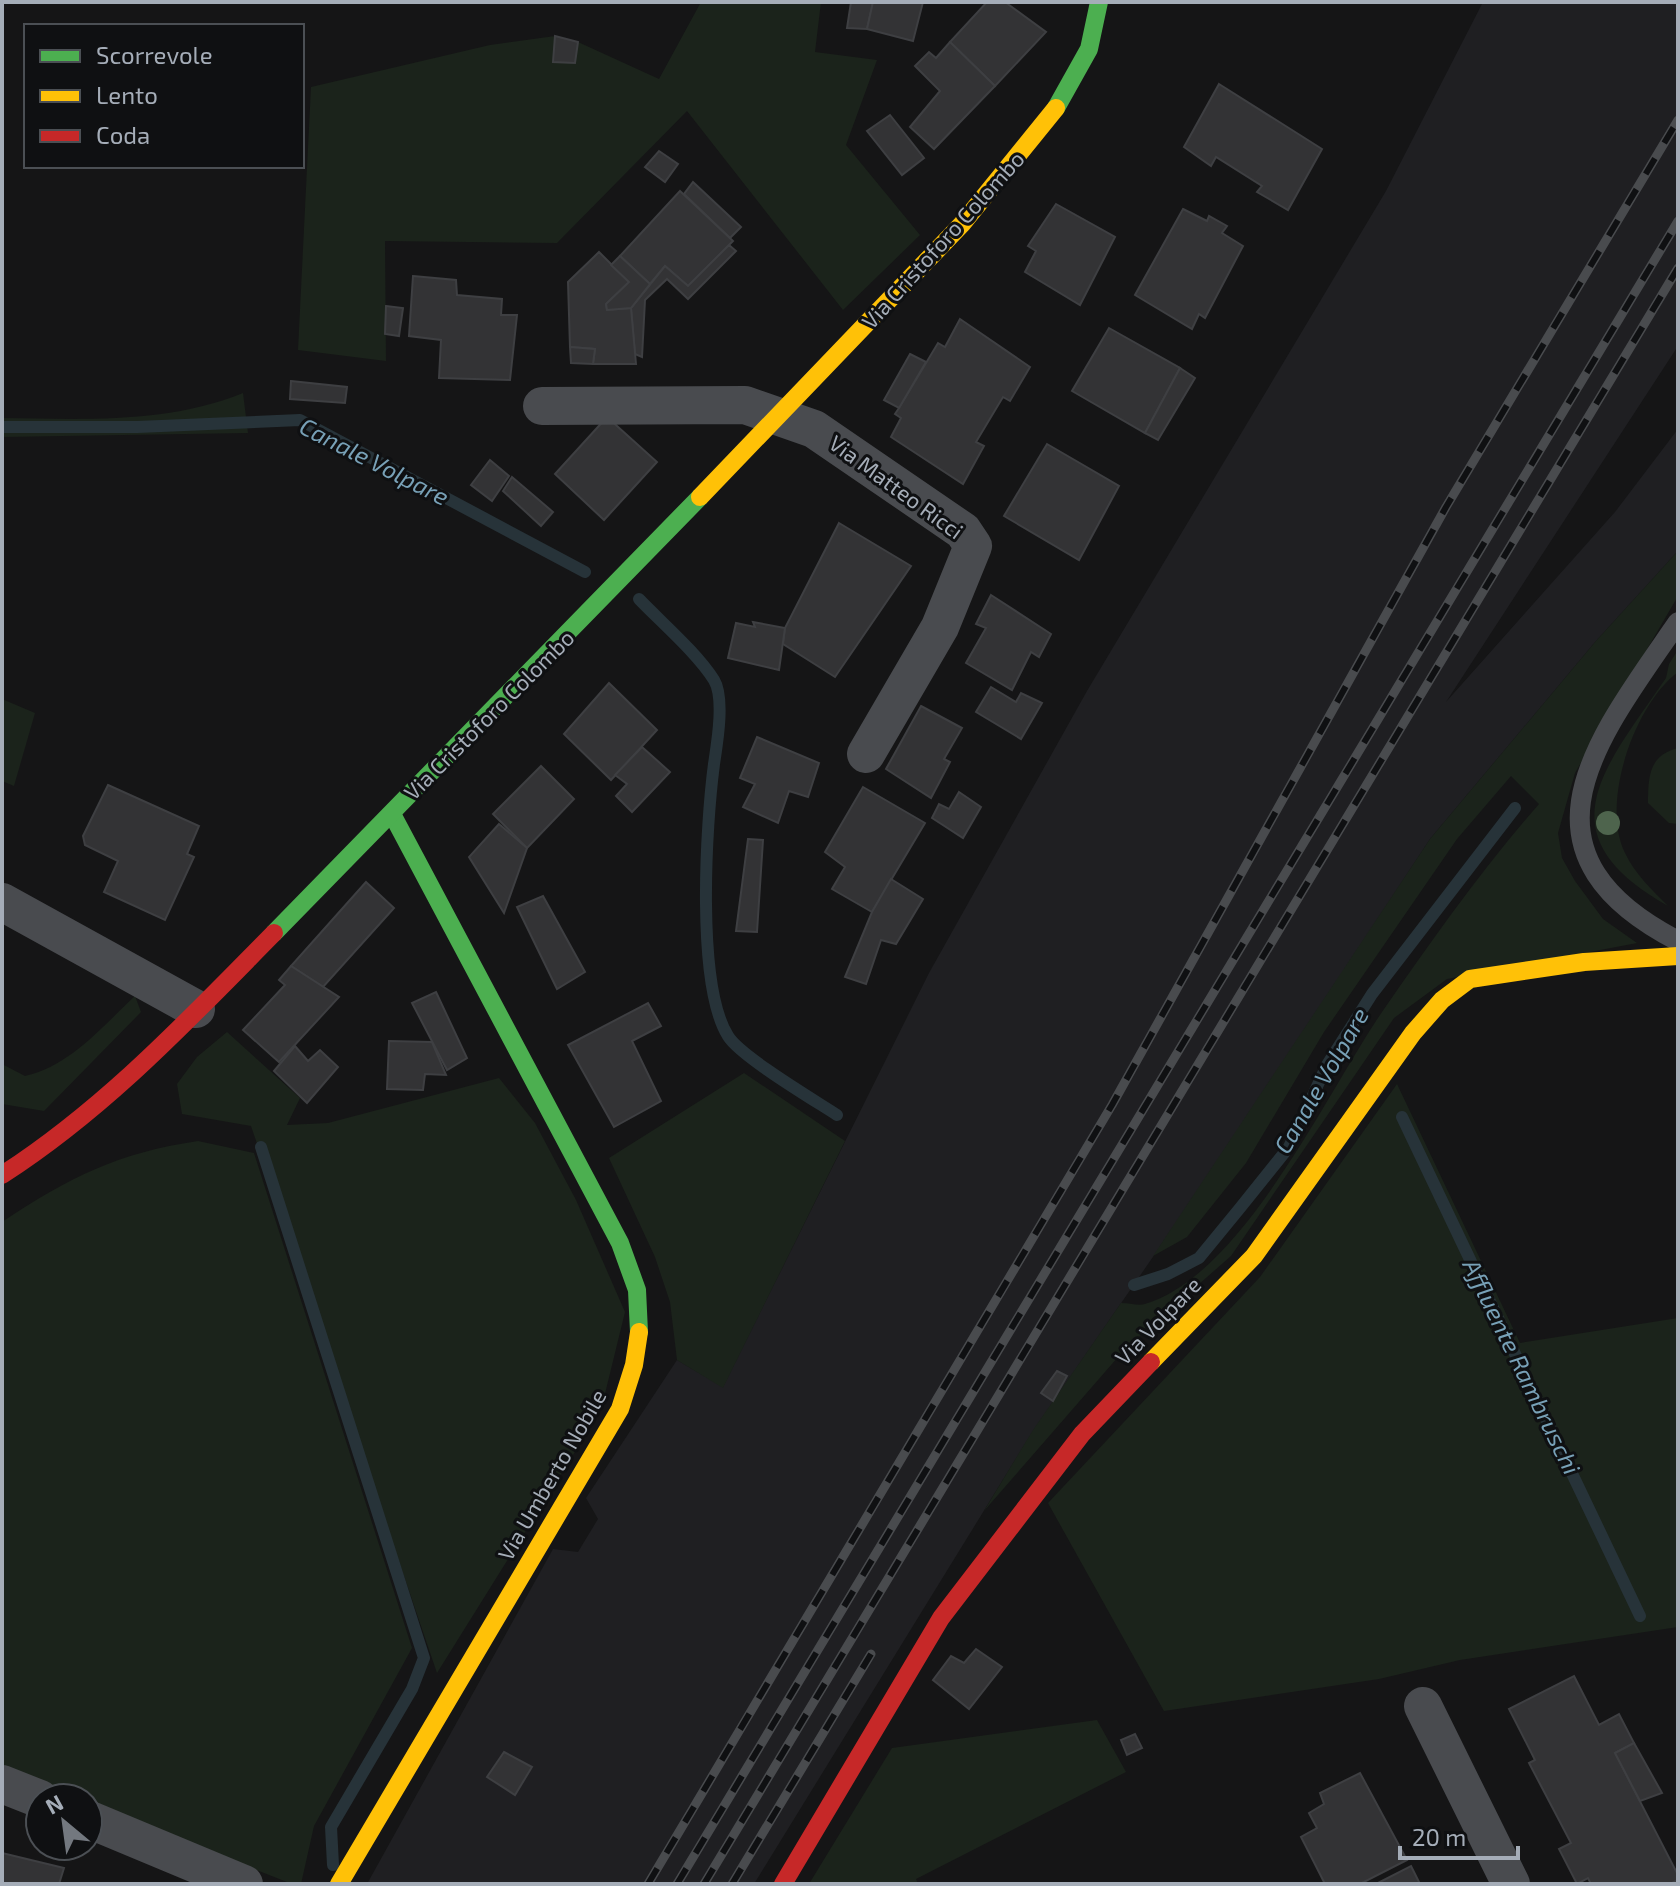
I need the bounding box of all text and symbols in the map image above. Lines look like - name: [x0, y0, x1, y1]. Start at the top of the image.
- legend: [24, 24, 304, 168]
- text: Scorrevole: [96, 40, 213, 69]
- text: Lento: [96, 80, 158, 109]
- text: Coda: [96, 120, 150, 149]
- street label: Via Cristoforo Colombo: [856, 145, 1029, 333]
- water label: Canale Volpare: [295, 411, 454, 511]
- street label: Via Matteo Ricci: [825, 429, 969, 543]
- street label: Via Cristoforo Colombo: [398, 624, 579, 805]
- water label: Canale Volpare: [1267, 1002, 1374, 1158]
- water label: Affluente Rambruschi: [1457, 1253, 1587, 1479]
- street label: Via Volpare: [1109, 1271, 1206, 1370]
- street label: Via Umberto Nobile: [492, 1384, 611, 1565]
- north arrow: [24, 1782, 104, 1862]
- text: N: [41, 1788, 67, 1819]
- scale bar: [1400, 1810, 1518, 1860]
- text: 20 m: [1412, 1822, 1466, 1851]

